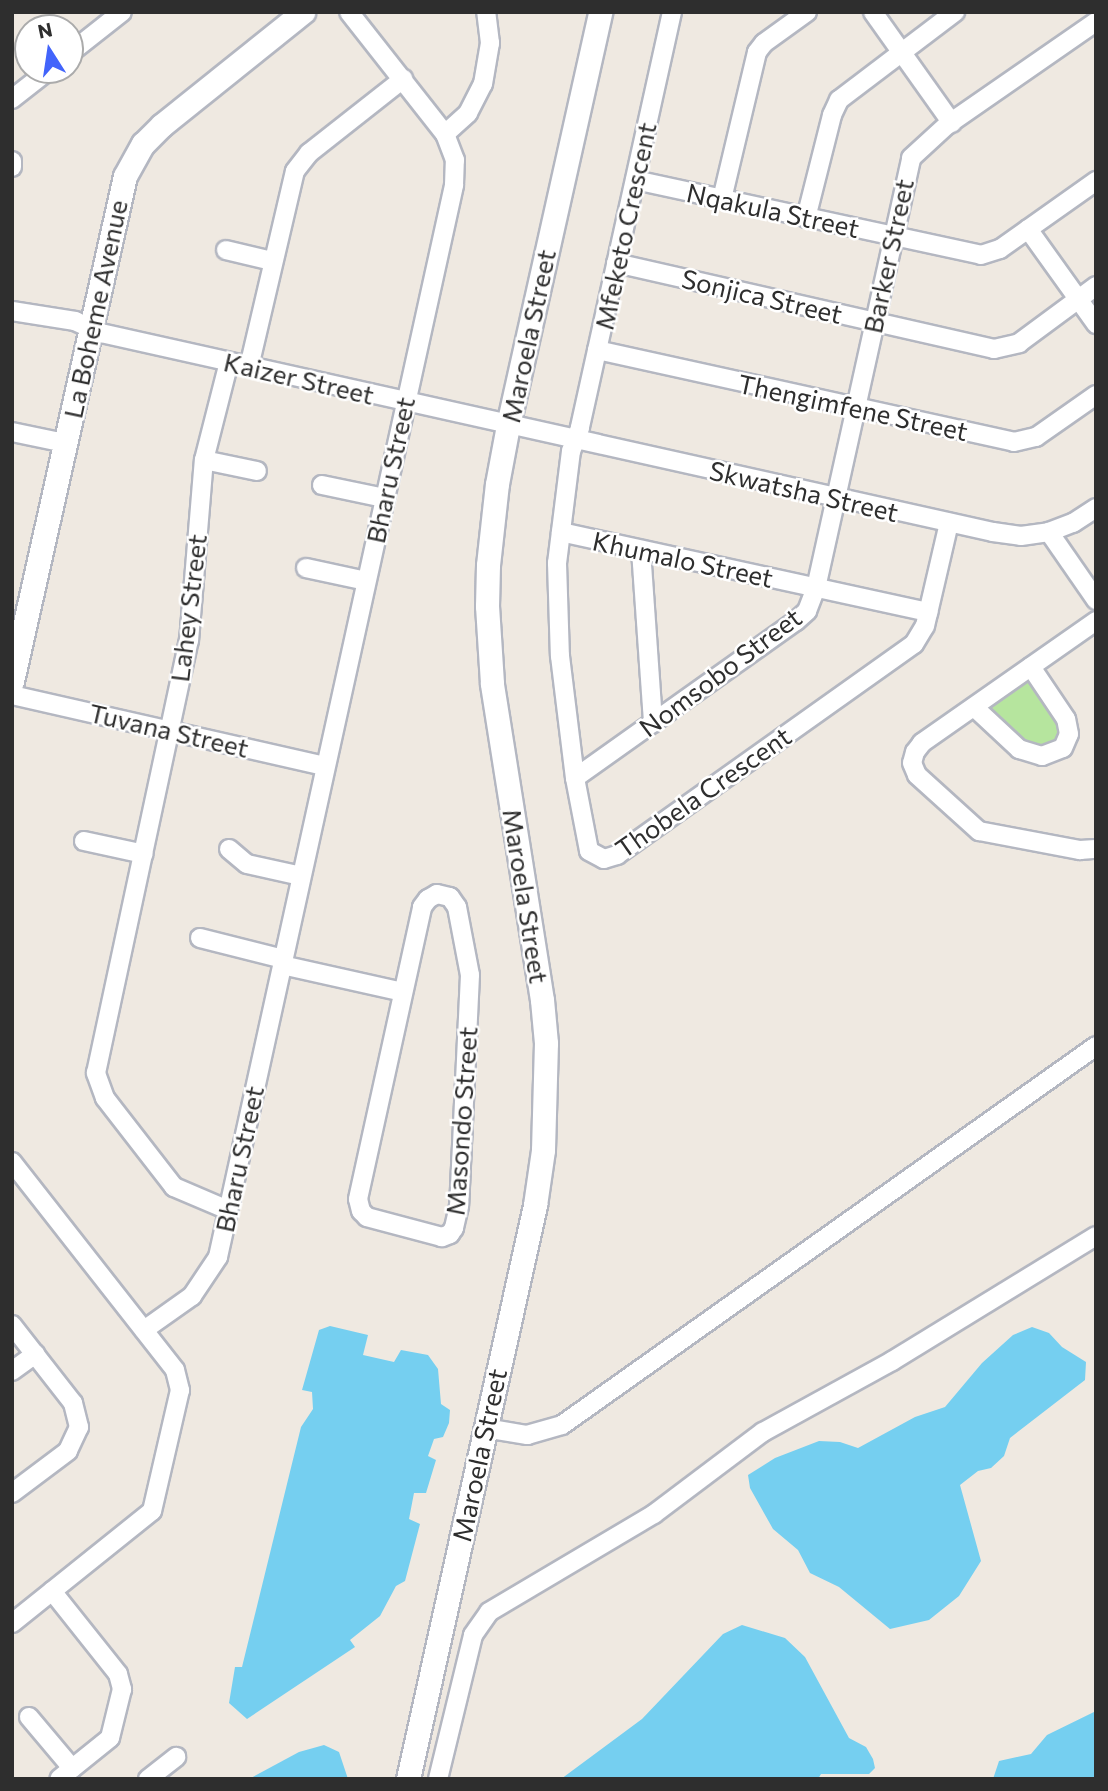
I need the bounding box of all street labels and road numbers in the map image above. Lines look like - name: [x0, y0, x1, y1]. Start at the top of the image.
- street label: Mfeketo Crescent: [588, 120, 662, 332]
- street label: Nqakula Street: [684, 176, 862, 244]
- street label: Barker Street: [856, 176, 920, 336]
- street label: La Boheme Avenue: [57, 197, 133, 421]
- street label: Maroela Street: [494, 247, 562, 425]
- street label: Sonjica Street: [679, 262, 845, 330]
- street label: Kaizer Street: [221, 346, 377, 410]
- street label: Thengimfene Street: [735, 367, 971, 447]
- street label: Bharu Street: [359, 394, 421, 546]
- street label: Skwatsha Street: [706, 454, 902, 528]
- street label: Khumalo Street: [590, 525, 776, 593]
- street label: Lahey Street: [163, 532, 213, 684]
- street label: Nomsobo Street: [633, 601, 807, 743]
- street label: Tuvana Street: [86, 697, 252, 763]
- street label: Thobela Crescent: [609, 720, 797, 864]
- street label: Maroela Street: [497, 807, 555, 985]
- street label: Masondo Street: [439, 1025, 483, 1217]
- street label: Bharu Street: [208, 1083, 270, 1235]
- street label: Maroela Street: [445, 1366, 513, 1544]

